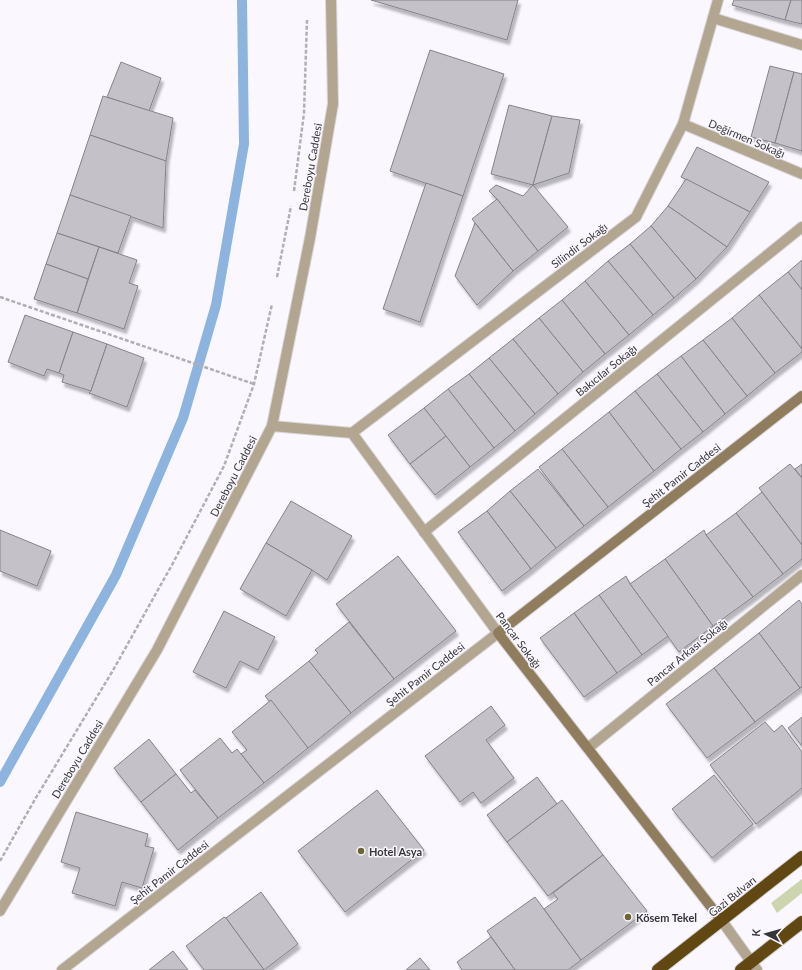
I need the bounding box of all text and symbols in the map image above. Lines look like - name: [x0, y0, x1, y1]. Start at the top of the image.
- street label: Değirmen Sokağı: [707, 116, 787, 160]
- street label: Dereboyu Caddesi: [296, 122, 324, 212]
- street label: Silindir Sokağı: [548, 220, 610, 270]
- street label: Bakıcılar Sokağı: [573, 341, 639, 399]
- street label: Dereboyu Caddesi: [207, 433, 259, 519]
- street label: Şehit Pamir Caddesi: [639, 440, 723, 510]
- street label: Pancar Sokağı: [494, 609, 544, 671]
- street label: Pancar Arkası Sokağı: [644, 616, 730, 688]
- street label: Şehit Pamir Caddesi: [383, 639, 467, 709]
- street label: Dereboyu Caddesi: [49, 717, 106, 800]
- street label: Şehit Pamir Caddesi: [127, 837, 211, 907]
- place label: Hotel Asya: [369, 845, 422, 858]
- marker: Hotel Asya: [356, 846, 366, 856]
- street label: Gazi Bulvarı: [706, 873, 758, 919]
- place label: Kösem Tekel: [636, 911, 697, 924]
- marker: Kösem Tekel: [623, 912, 633, 922]
- north arrow: [746, 914, 786, 954]
- text: K: [749, 928, 762, 937]

